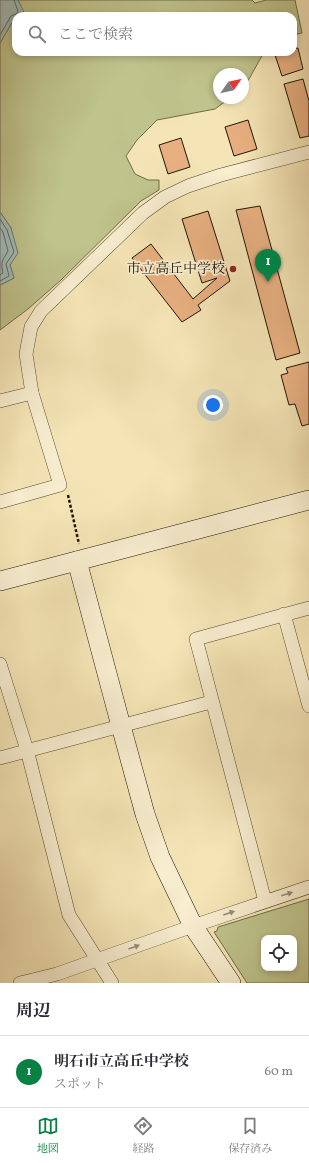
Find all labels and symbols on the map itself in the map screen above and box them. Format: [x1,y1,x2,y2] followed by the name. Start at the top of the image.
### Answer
[213,68,249,104] north arrow
[255,249,281,282] pin: 1
[127,260,225,279] place label: 市立高丘中学校
[228,264,238,274] marker: 市立高丘中学校
[203,395,223,415] your location
[281,891,293,897] one-way arrow
[223,910,235,916] one-way arrow
[129,944,141,950] one-way arrow

